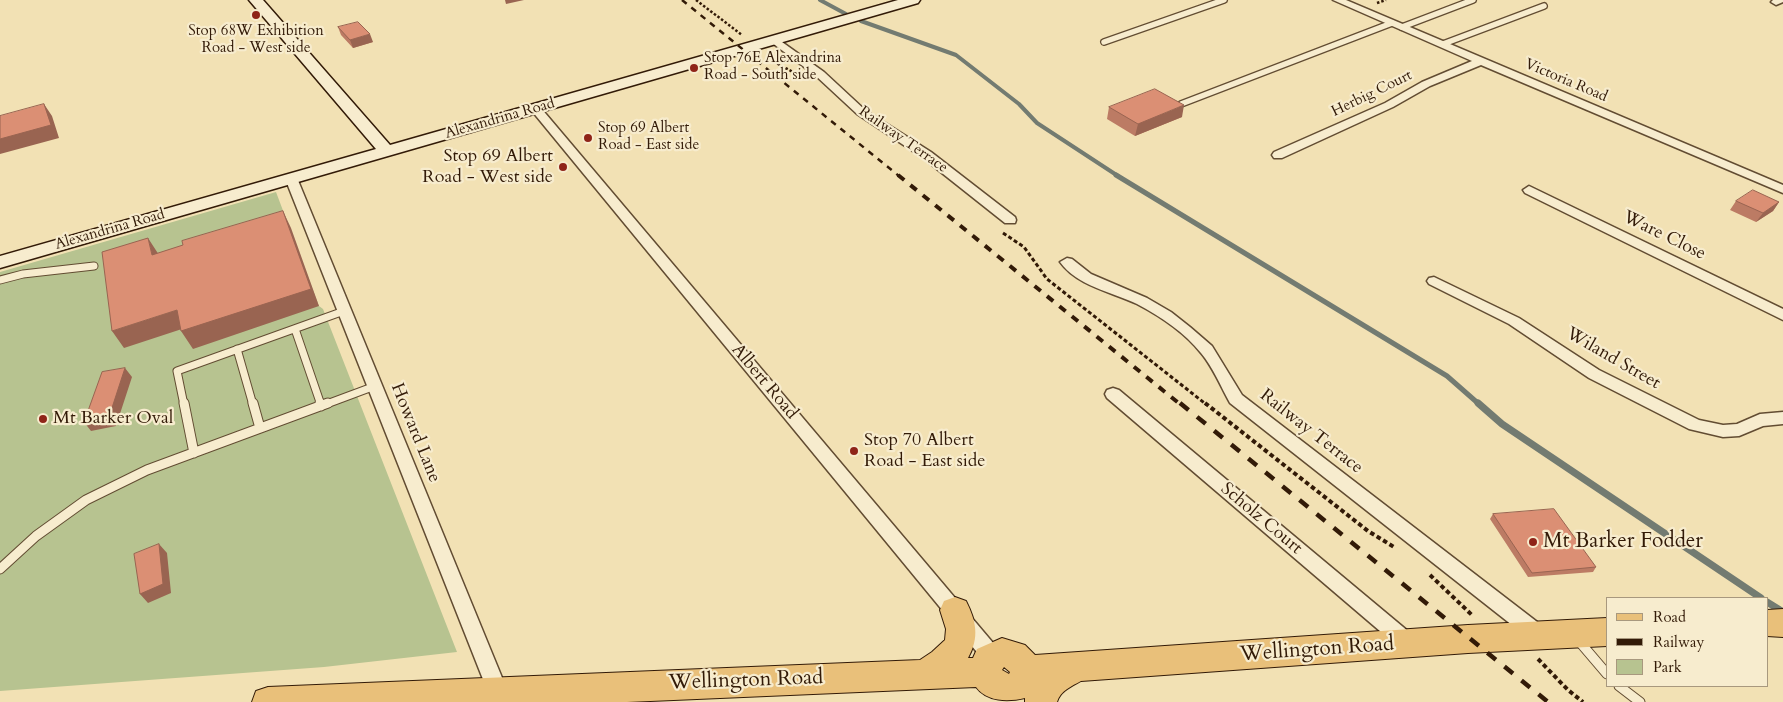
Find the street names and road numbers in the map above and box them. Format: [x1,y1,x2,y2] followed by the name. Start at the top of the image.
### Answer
[1522,56,1610,106] street label: Victoria Road
[1329,67,1415,121] street label: Herbig Court
[443,95,557,143] street label: Alexandrina Road
[855,103,951,177] street label: Railway Terrace
[53,206,167,254] street label: Alexandrina Road
[1619,207,1709,265] street label: Ware Close
[1562,323,1664,395] street label: Wiland Street
[726,340,802,424] street label: Albert Road
[385,380,445,486] street label: Howard Lane
[1255,385,1367,479] street label: Railway Terrace
[1216,479,1306,559] street label: Scholz Court
[1239,632,1395,668] street label: Wellington Road
[668,666,824,696] street label: Wellington Road

